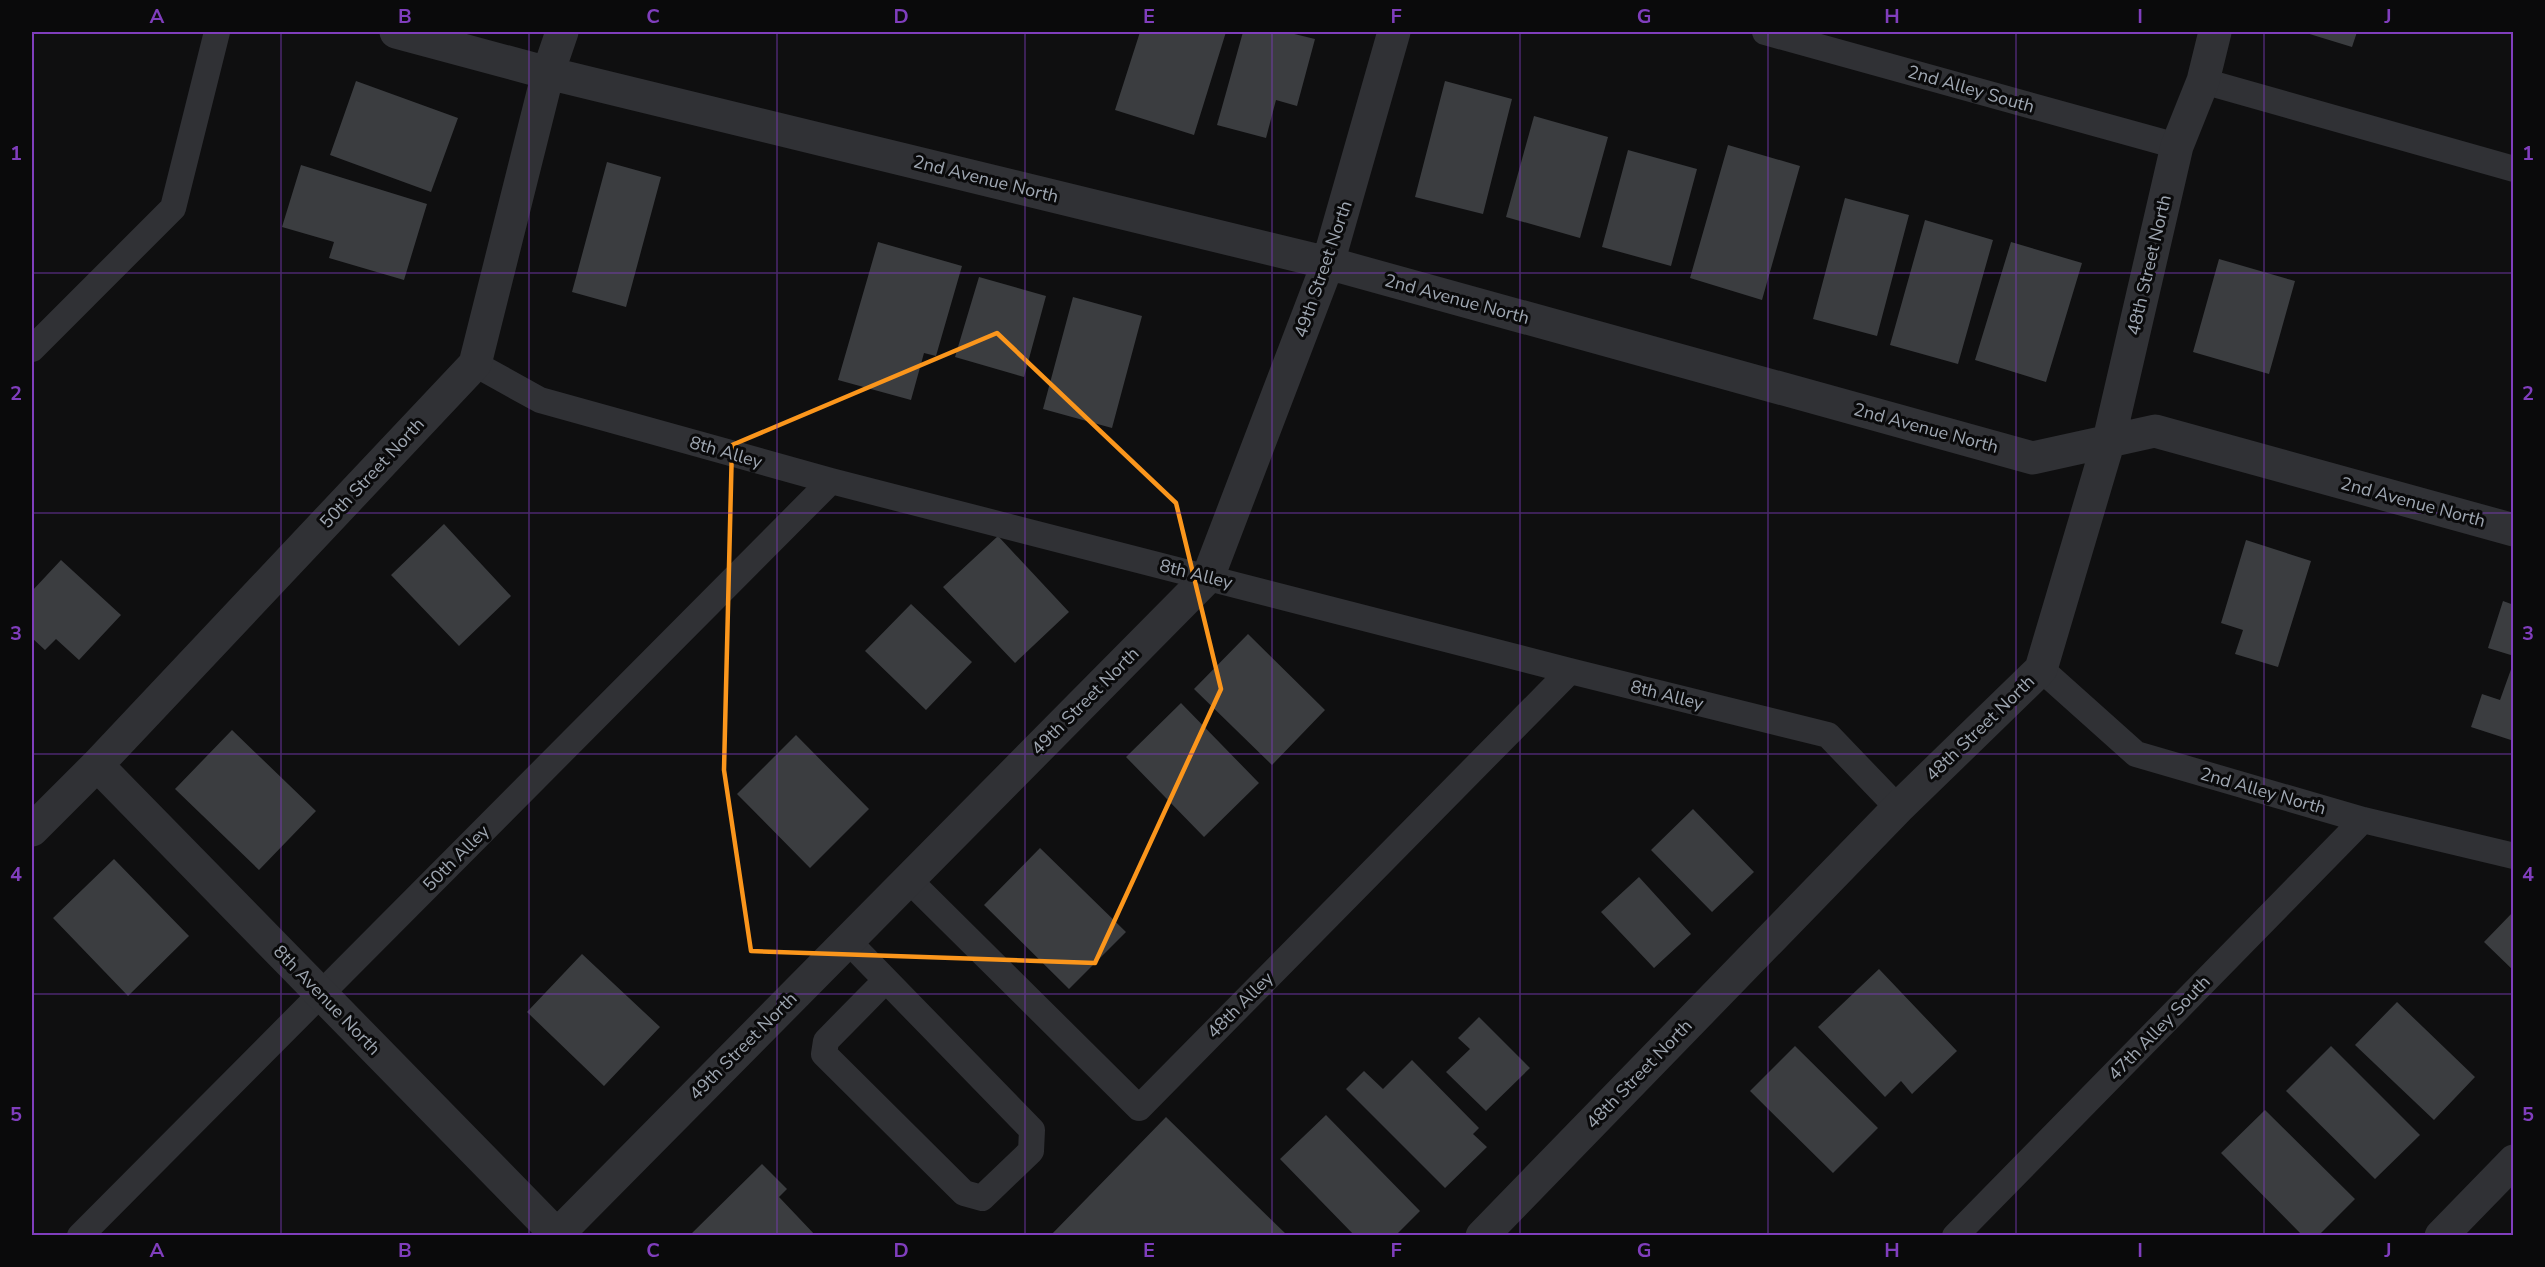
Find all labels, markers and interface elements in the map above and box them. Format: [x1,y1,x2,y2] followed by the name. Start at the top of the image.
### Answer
[150,3,165,30] text: A
[398,3,412,30] text: B
[646,3,660,30] text: C
[893,3,909,30] text: D
[1143,3,1155,30] text: E
[1390,3,1402,30] text: F
[1637,3,1651,30] text: G
[1884,3,1900,30] text: H
[2137,3,2143,30] text: I
[2383,3,2392,30] text: J
[1905,59,2037,119] street label: 2nd Alley South
[10,140,22,167] text: 1
[2522,140,2534,167] text: 1
[911,149,1061,209] street label: 2nd Avenue North
[2121,193,2177,337] street label: 48th Street North
[1288,197,1358,341] street label: 49th Street North
[1382,268,1532,330] street label: 2nd Avenue North
[10,380,22,407] text: 2
[2522,380,2534,407] text: 2
[1851,397,2001,459] street label: 2nd Avenue North
[314,412,430,534] street label: 50th Street North
[687,430,766,474] street label: 8th Alley
[2338,471,2488,533] street label: 2nd Avenue North
[1157,553,1236,595] street label: 8th Alley
[10,620,22,647] text: 3
[2522,620,2534,647] text: 3
[1026,642,1144,760] street label: 49th Street North
[1920,670,2040,786] street label: 48th Street North
[1628,674,1707,716] street label: 8th Alley
[2197,762,2329,820] street label: 2nd Alley North
[417,819,495,897] street label: 50th Alley
[10,861,22,888] text: 4
[2522,861,2534,888] text: 4
[268,940,386,1060] street label: 8th Avenue North
[1201,966,1279,1044] street label: 48th Alley
[2103,970,2215,1086] street label: 47th Alley South
[684,987,802,1105] street label: 49th Street North
[1581,1014,1697,1134] street label: 48th Street North
[10,1101,22,1128] text: 5
[2522,1101,2534,1128] text: 5
[150,1237,165,1264] text: A
[398,1237,412,1264] text: B
[646,1237,660,1264] text: C
[893,1237,909,1264] text: D
[1143,1237,1155,1264] text: E
[1390,1237,1402,1264] text: F
[1637,1237,1651,1264] text: G
[1884,1237,1900,1264] text: H
[2137,1237,2143,1264] text: I
[2383,1237,2392,1264] text: J

